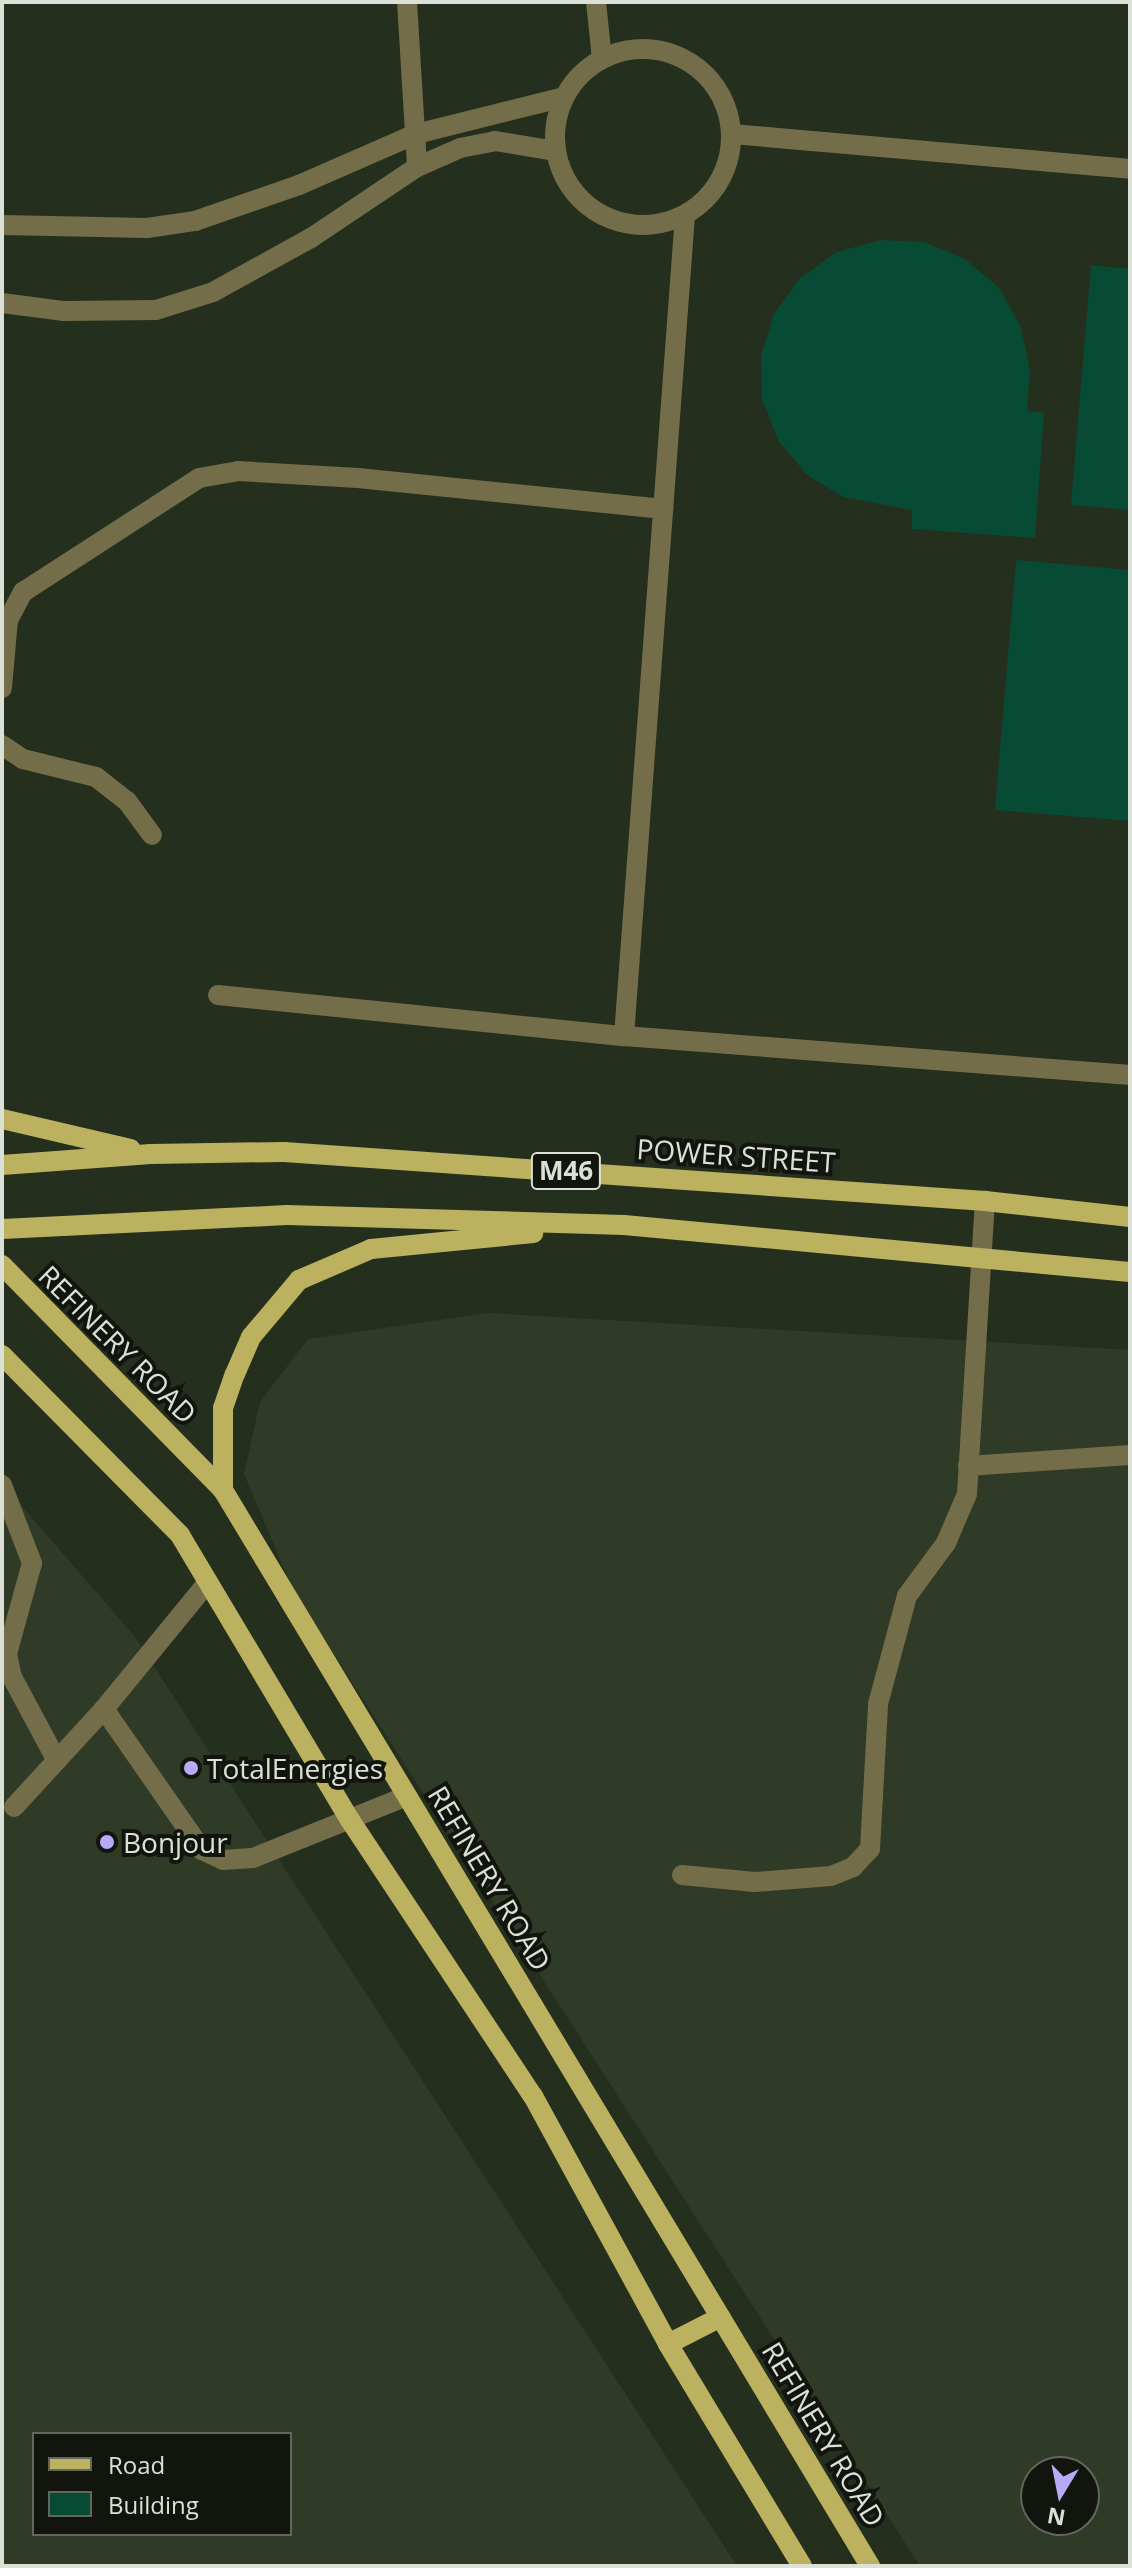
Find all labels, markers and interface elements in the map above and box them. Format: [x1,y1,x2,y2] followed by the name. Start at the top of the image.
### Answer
[635,1131,837,1179] street label: POWER STREET
[530,1149,602,1193] road number: M46
[32,1258,204,1430] street label: REFINERY ROAD
[207,1751,383,1785] place label: TotalEnergies
[182,1759,200,1777] marker: TotalEnergies
[422,1780,558,1976] street label: REFINERY ROAD
[123,1825,228,1859] place label: Bonjour
[98,1833,116,1851] marker: Bonjour
[756,2336,892,2532] street label: REFINERY ROAD
[32,2432,292,2536] legend
[108,2448,165,2481] text: Road
[1020,2456,1100,2536] north arrow
[108,2488,199,2521] text: Building
[1045,2501,1068,2534] text: N

